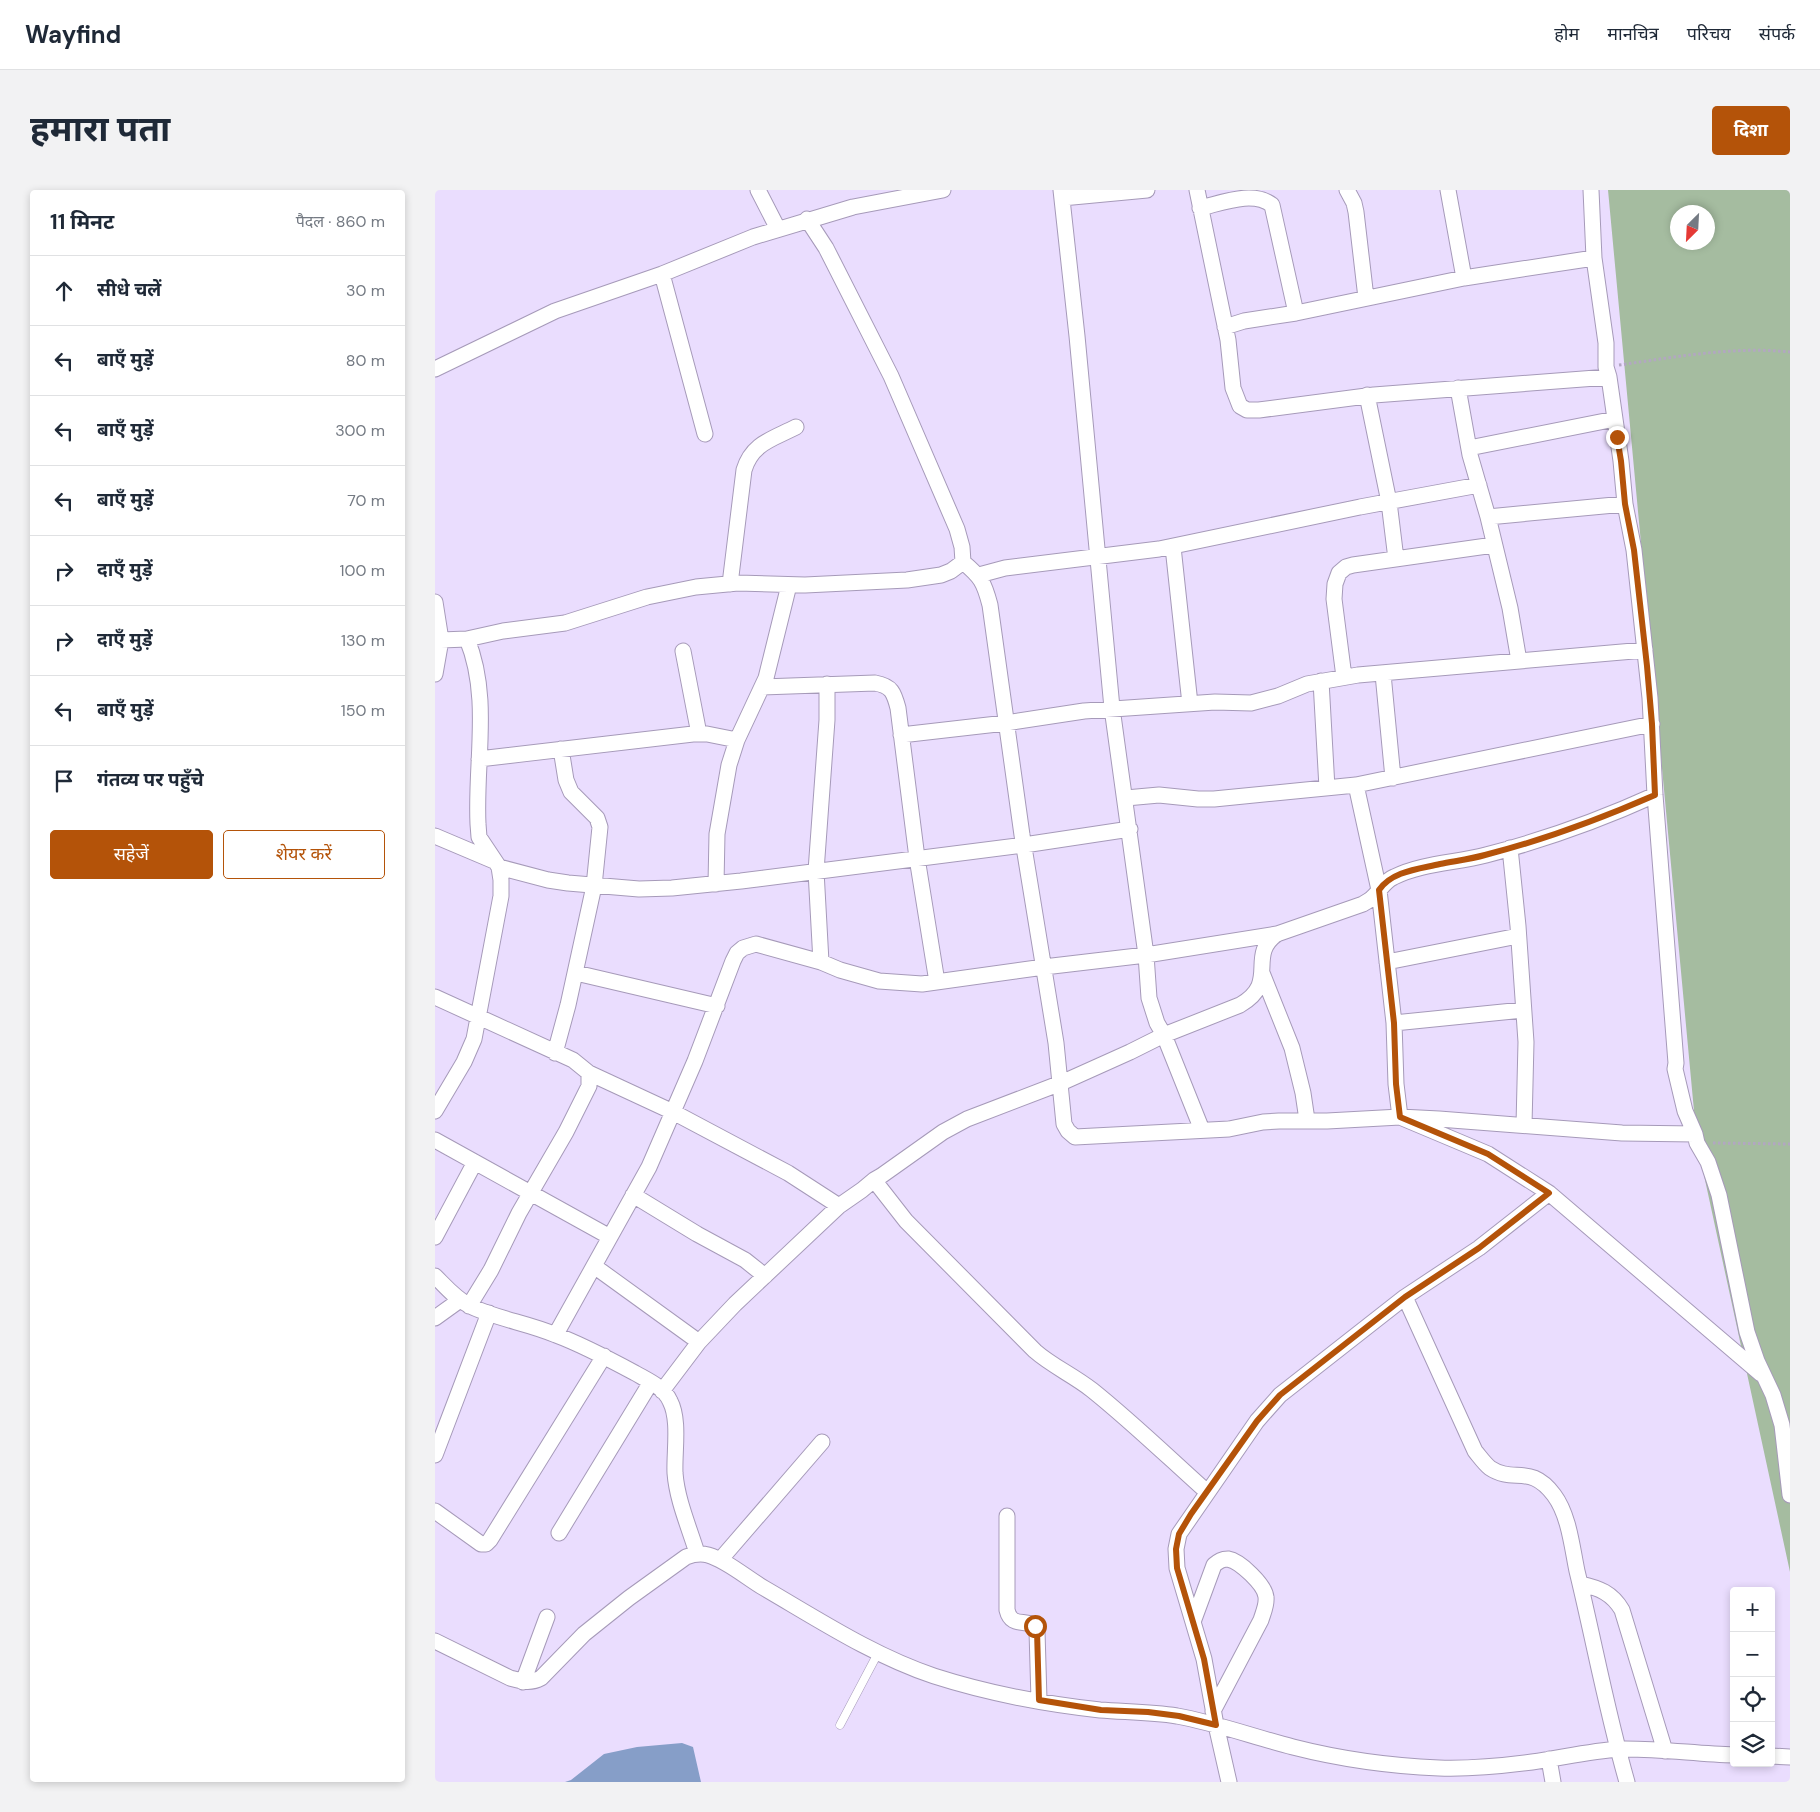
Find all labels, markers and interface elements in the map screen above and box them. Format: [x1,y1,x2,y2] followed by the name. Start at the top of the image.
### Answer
[25,19,121,50] text: Wayfind
[1554,22,1579,46] text: होम
[1607,22,1659,46] text: मानचित्र
[1687,22,1731,46] text: परिचय
[1759,22,1795,46] text: संपर्क
[30,106,170,152] text: हमारा पता
[1712,106,1790,155] button: दिशा
[1670,205,1715,250] north arrow
[50,208,114,236] text: 11 मिनट
[296,211,385,232] text: पैदल · 860 m
[50,277,78,305] icon: ahead
[97,277,161,302] text: सीधे चलें
[346,280,385,301] text: 30 m
[50,347,78,375] icon: left
[97,347,154,372] text: बाएँ मुड़ें
[346,350,385,371] text: 80 m
[50,417,78,445] icon: left
[97,417,154,442] text: बाएँ मुड़ें
[335,420,385,441] text: 300 m
[1606,426,1629,449] route end
[50,487,78,515] icon: left
[97,487,154,512] text: बाएँ मुड़ें
[347,490,385,511] text: 70 m
[50,557,78,585] icon: right
[97,557,152,582] text: दाएँ मुड़ें
[340,560,385,581] text: 100 m
[50,627,78,655] icon: right
[97,627,152,652] text: दाएँ मुड़ें
[341,630,385,651] text: 130 m
[50,697,78,725] icon: left
[97,697,154,722] text: बाएँ मुड़ें
[341,700,385,721] text: 150 m
[50,767,78,795] icon: arrive
[97,767,204,792] text: गंतव्य पर पहुँचे
[50,830,213,879] button: सहेजें
[223,830,385,879] button: शेयर करें
[1730,1587,1775,1767] map controls
[1730,1587,1775,1632] button: +
[1024,1615,1047,1638] route start
[1730,1632,1775,1677] button: −
[1730,1677,1775,1722] button: locate
[1730,1722,1775,1767] button: layers

